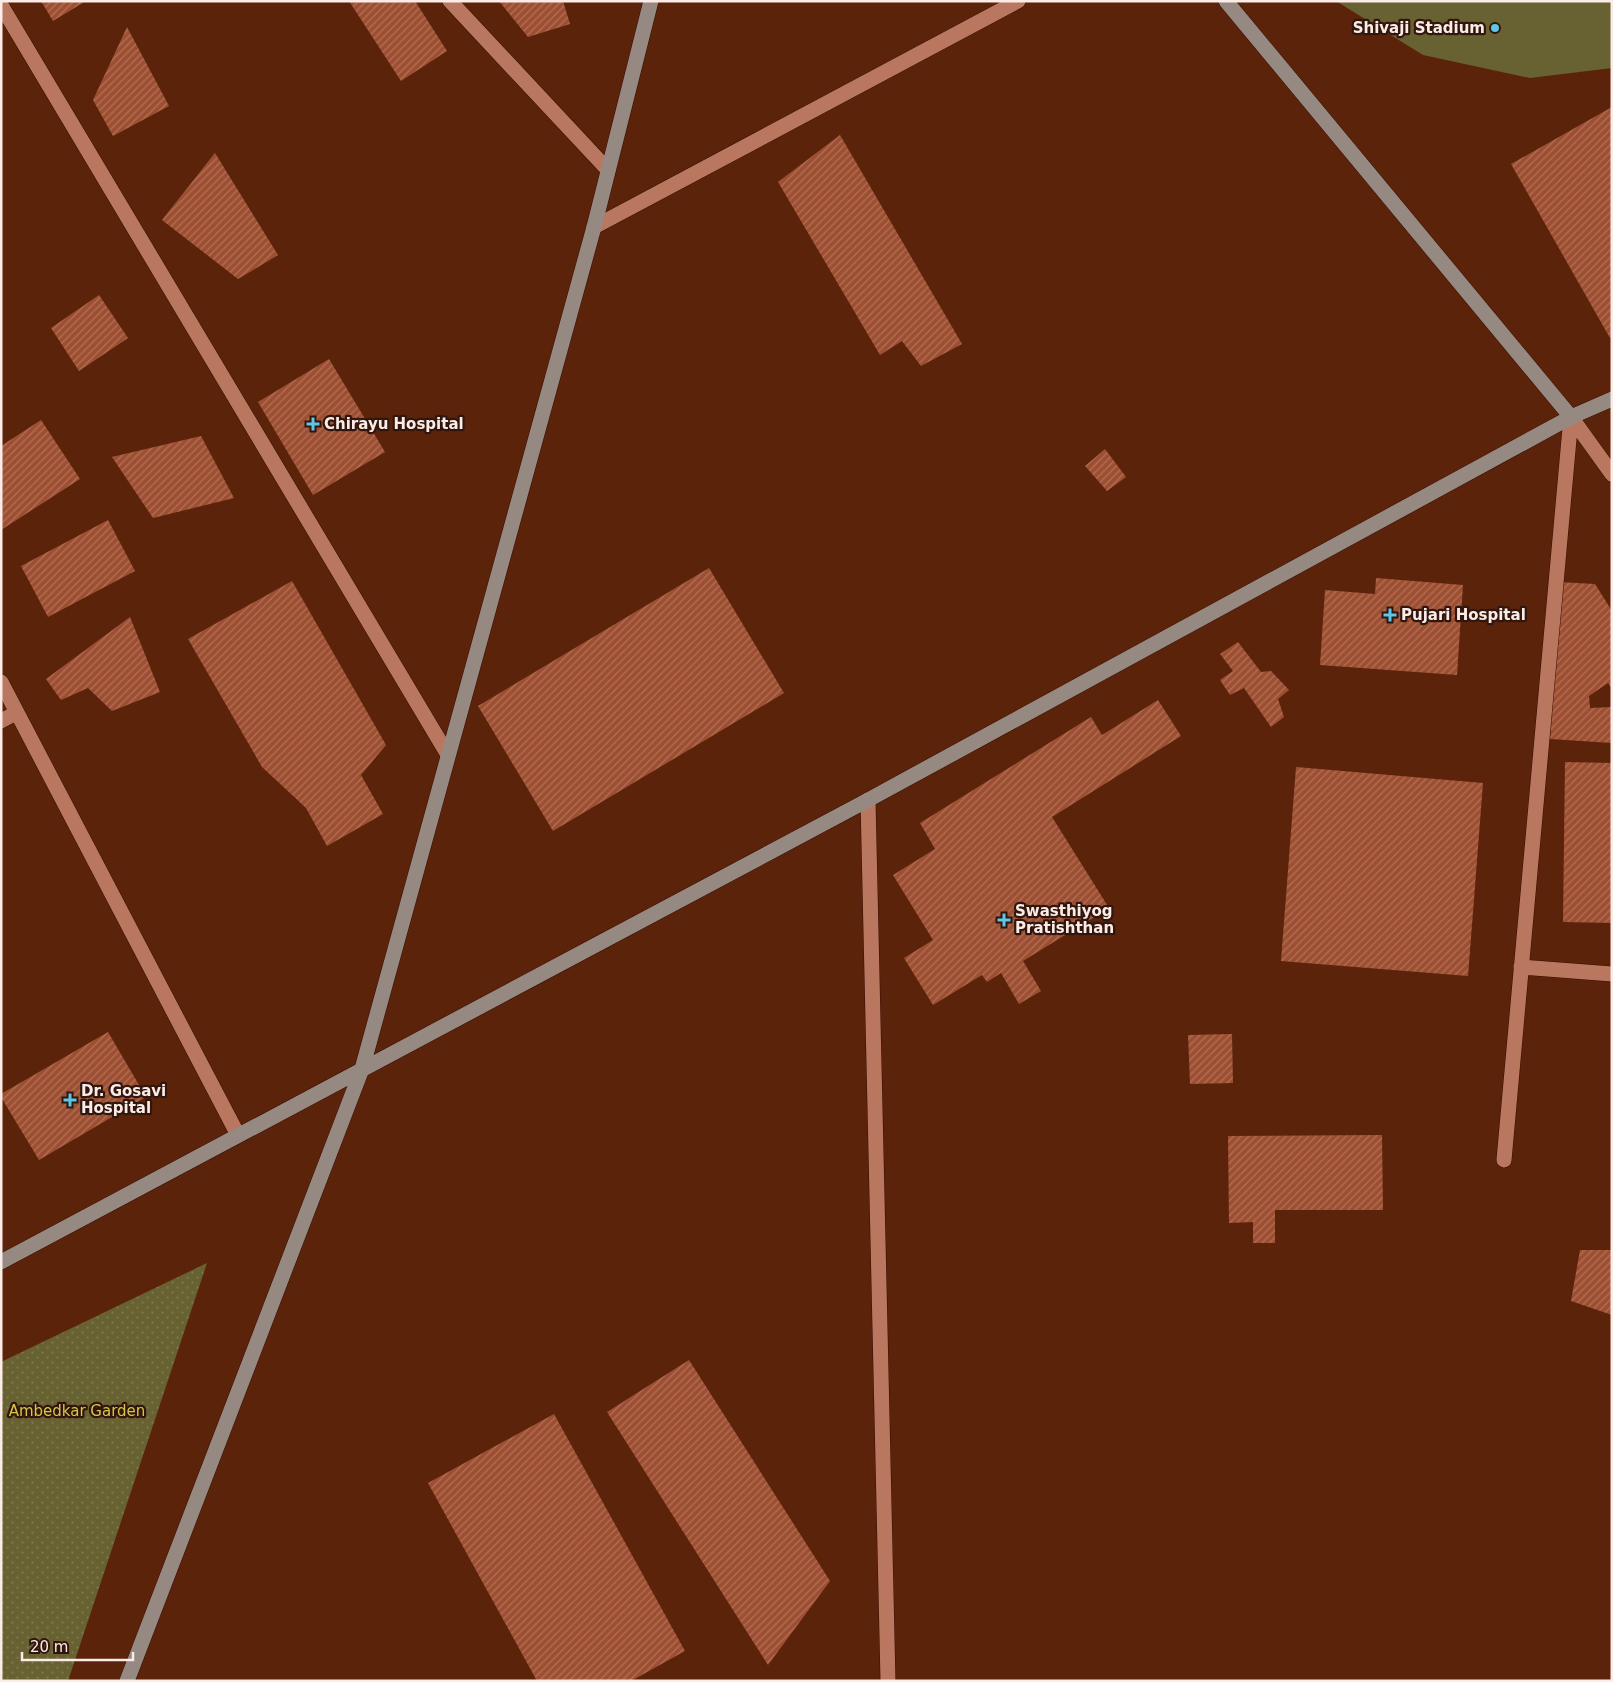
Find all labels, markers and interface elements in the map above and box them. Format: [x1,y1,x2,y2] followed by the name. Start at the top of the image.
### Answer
[1353,19,1485,37] place label: Shivaji Stadium
[1489,22,1501,34] marker: Shivaji Stadium
[324,415,464,433] place label: Chirayu Hospital
[306,417,320,431] marker: Chirayu Hospital
[1401,606,1526,624] place label: Pujari Hospital
[1383,608,1397,622] marker: Pujari Hospital
[1015,902,1114,937] place label: Swasthiyog Pratishthan
[997,913,1011,927] marker: Swasthiyog Pratishthan
[81,1082,166,1117] place label: Dr. Gosavi Hospital
[63,1093,77,1107] marker: Dr. Gosavi Hospital
[9,1402,145,1420] park label: Ambedkar Garden
[22,1630,134,1662] scale bar
[30,1638,68,1656] text: 20 m

